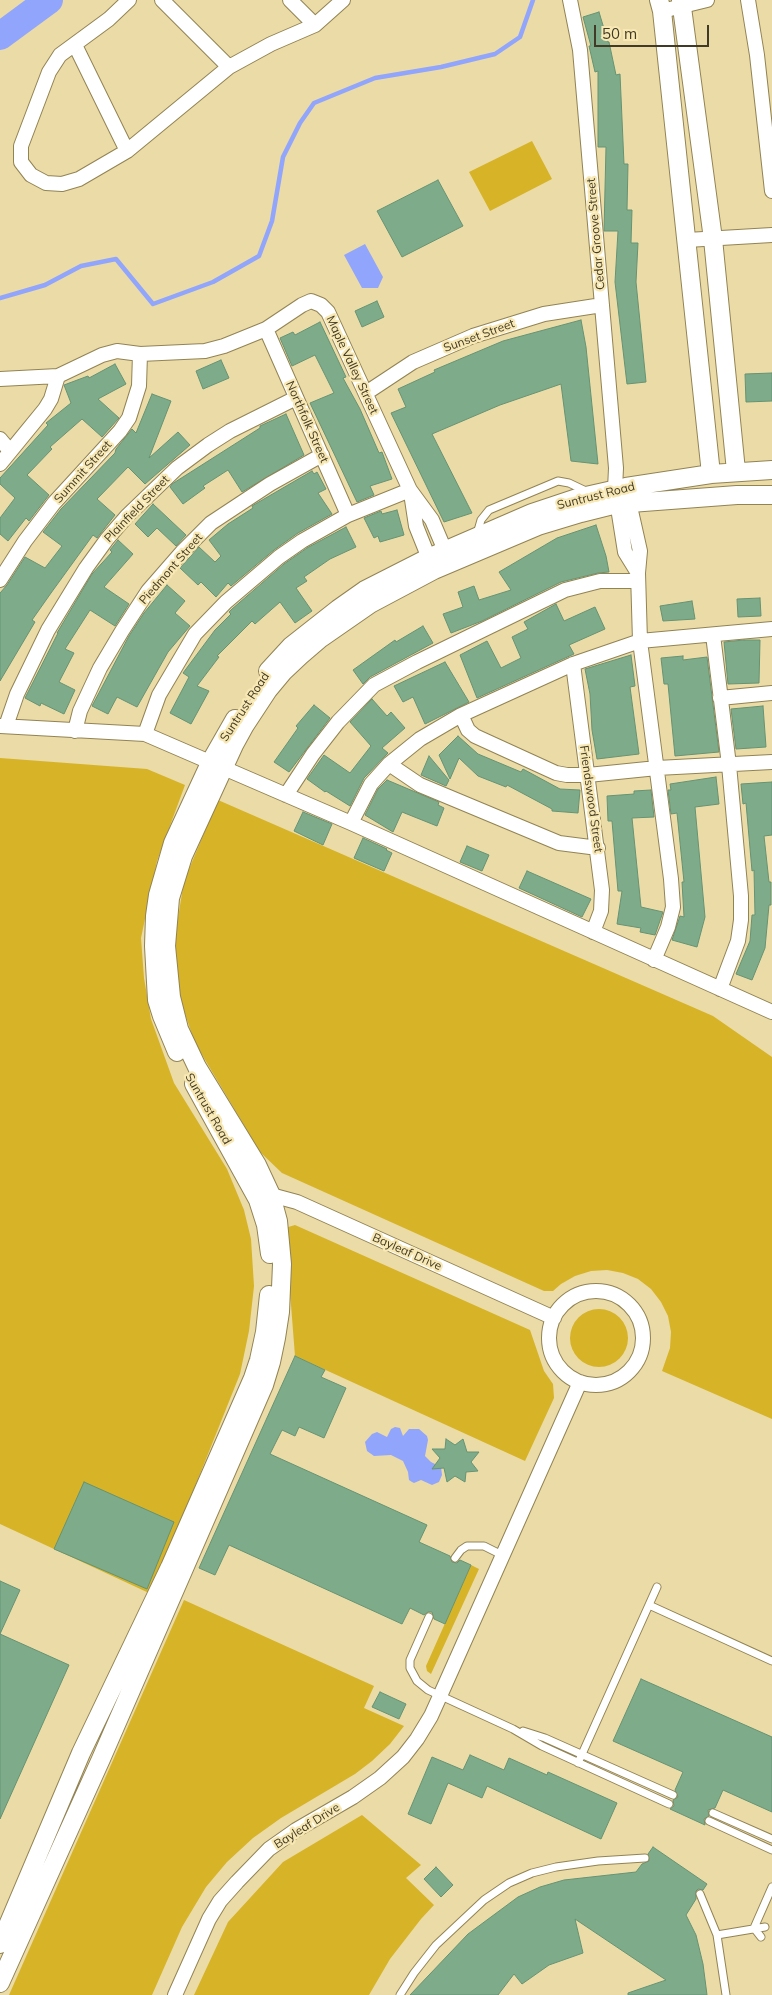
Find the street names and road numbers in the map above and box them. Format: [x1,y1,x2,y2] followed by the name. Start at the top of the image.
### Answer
[584,178,608,290] street label: Cedar Groove Street
[323,313,381,417] street label: Maple Valley Street
[442,317,516,355] street label: Sunset Street
[283,379,331,465] street label: Northfolk Street
[51,438,115,506] street label: Summit Street
[101,473,173,545] street label: Plainfield Street
[556,479,636,513] street label: Suntrust Road
[136,531,206,607] street label: Piedmont Street
[217,670,273,744] street label: Suntrust Road
[576,745,606,853] street label: Friendswood Street
[182,1071,234,1147] street label: Suntrust Road
[370,1230,444,1274] street label: Bayleaf Drive
[272,1800,342,1852] street label: Bayleaf Drive

